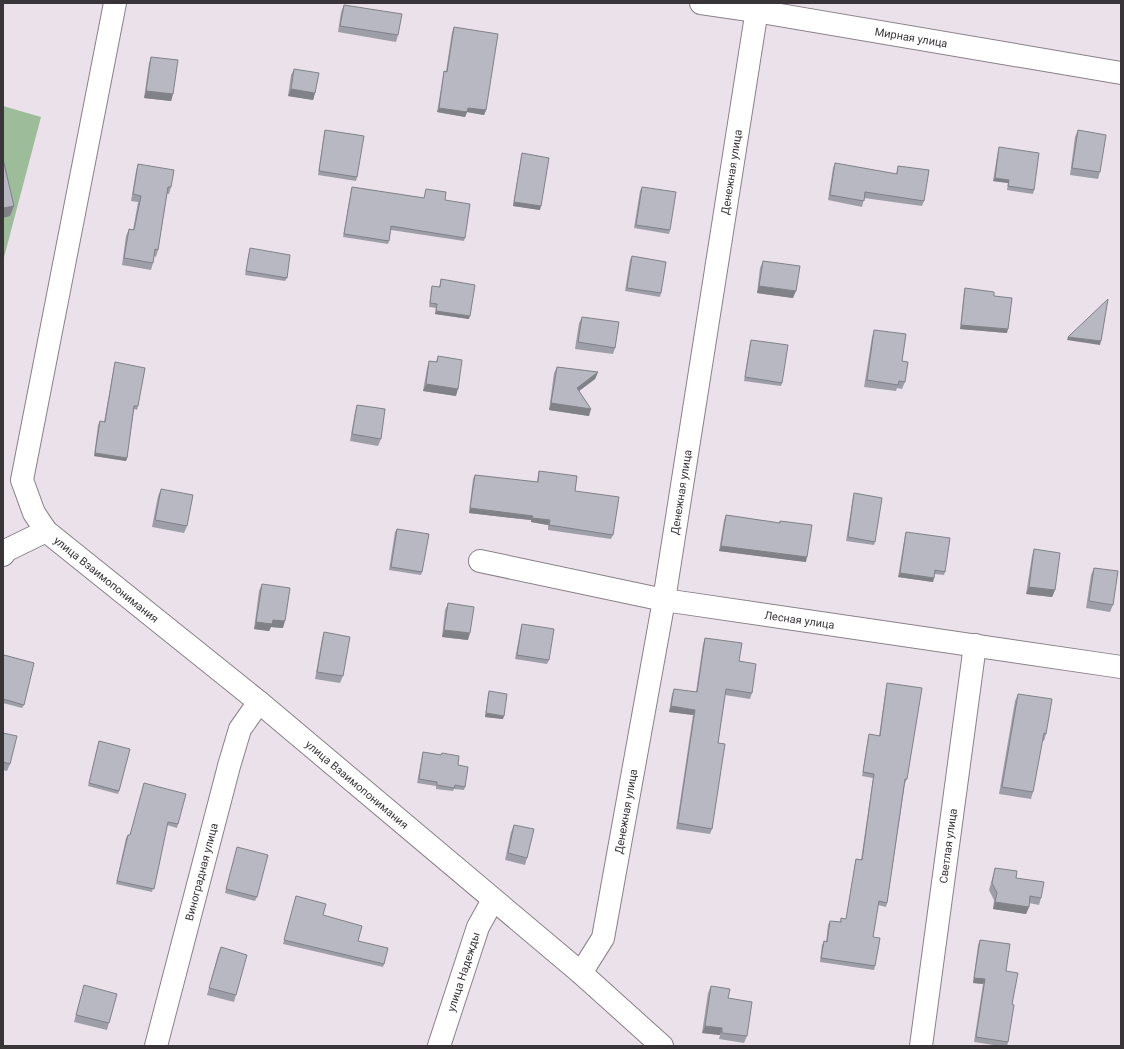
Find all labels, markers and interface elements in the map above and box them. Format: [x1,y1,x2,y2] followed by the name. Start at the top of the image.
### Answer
[874,25,949,50] street label: Мирная улица
[718,129,744,216] street label: Денежная улица
[668,449,694,536] street label: Денежная улица
[51,533,161,625] street label: улица Взаимопонимания
[764,608,835,631] street label: Лесная улица
[303,738,411,831] street label: улица Взаимопонимания
[612,768,640,855] street label: Денежная улица
[936,808,959,884] street label: Светлая улица
[182,821,220,922] street label: Виноградная улица
[444,930,482,1013] street label: улица Надежды

